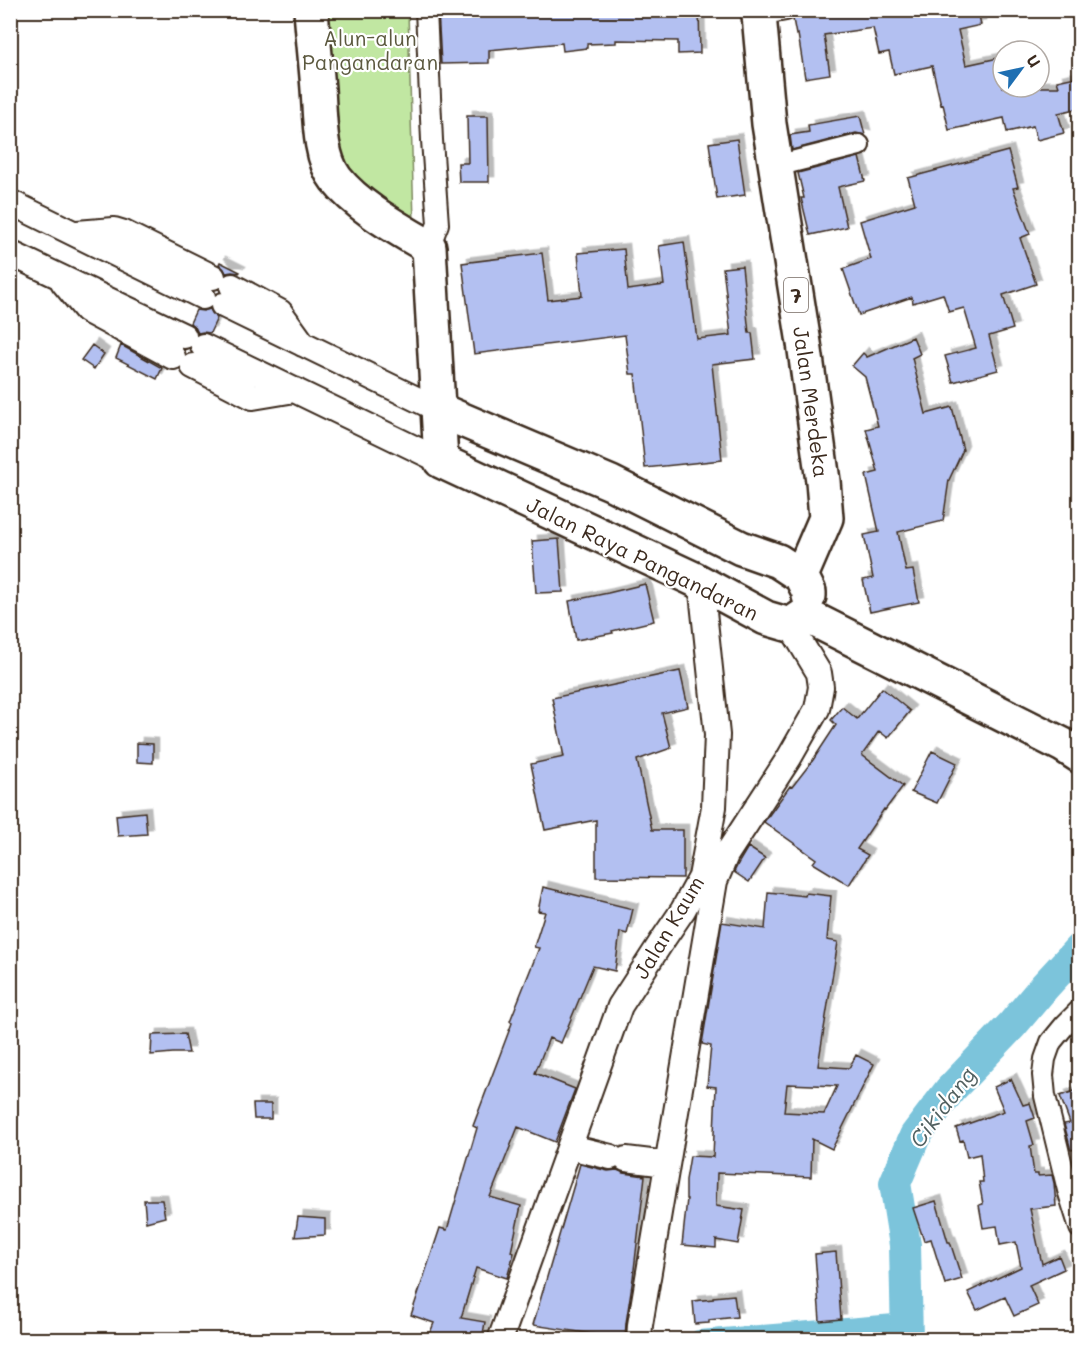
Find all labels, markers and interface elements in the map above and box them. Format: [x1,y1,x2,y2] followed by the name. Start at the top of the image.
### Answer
[302,24,438,75] park label: Alun-alun Pangandaran
[991,39,1051,99] north arrow
[1022,50,1046,71] text: U
[784,278,808,312] road number: 7
[788,325,836,479] street label: Jalan Merdeka
[523,490,763,626] street label: Jalan Raya Pangandaran
[627,871,709,983] street label: Jalan Kaum
[902,1061,982,1153] water label: Cikidang

